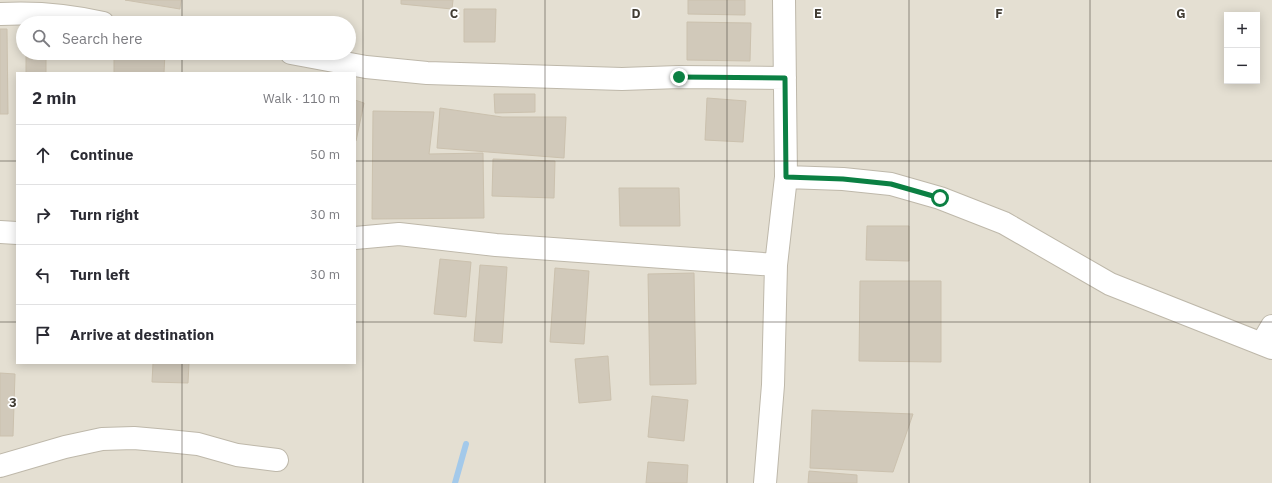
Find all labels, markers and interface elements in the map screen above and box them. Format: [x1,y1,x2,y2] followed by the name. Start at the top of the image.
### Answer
[450,5,459,22] text: C
[631,5,641,22] text: D
[814,5,822,22] text: E
[995,5,1003,22] text: F
[1176,5,1186,22] text: G
[1224,12,1260,84] map controls
[1224,12,1260,48] button: +
[16,16,356,60] search box
[30,27,52,49] icon: search
[62,29,142,48] text: Search here
[1224,48,1260,84] button: −
[670,68,688,86] route end
[32,87,76,109] text: 2 min
[263,90,340,107] text: Walk · 110 m
[32,144,54,166] icon: ahead
[70,145,134,164] text: Continue
[310,146,340,163] text: 50 m
[931,189,949,207] route start
[32,204,54,226] icon: right
[70,205,139,224] text: Turn right
[310,206,340,223] text: 30 m
[32,264,54,286] icon: left
[70,265,130,284] text: Turn left
[310,266,340,283] text: 30 m
[32,324,54,346] icon: arrive
[70,325,214,344] text: Arrive at destination
[9,394,17,411] text: 3

